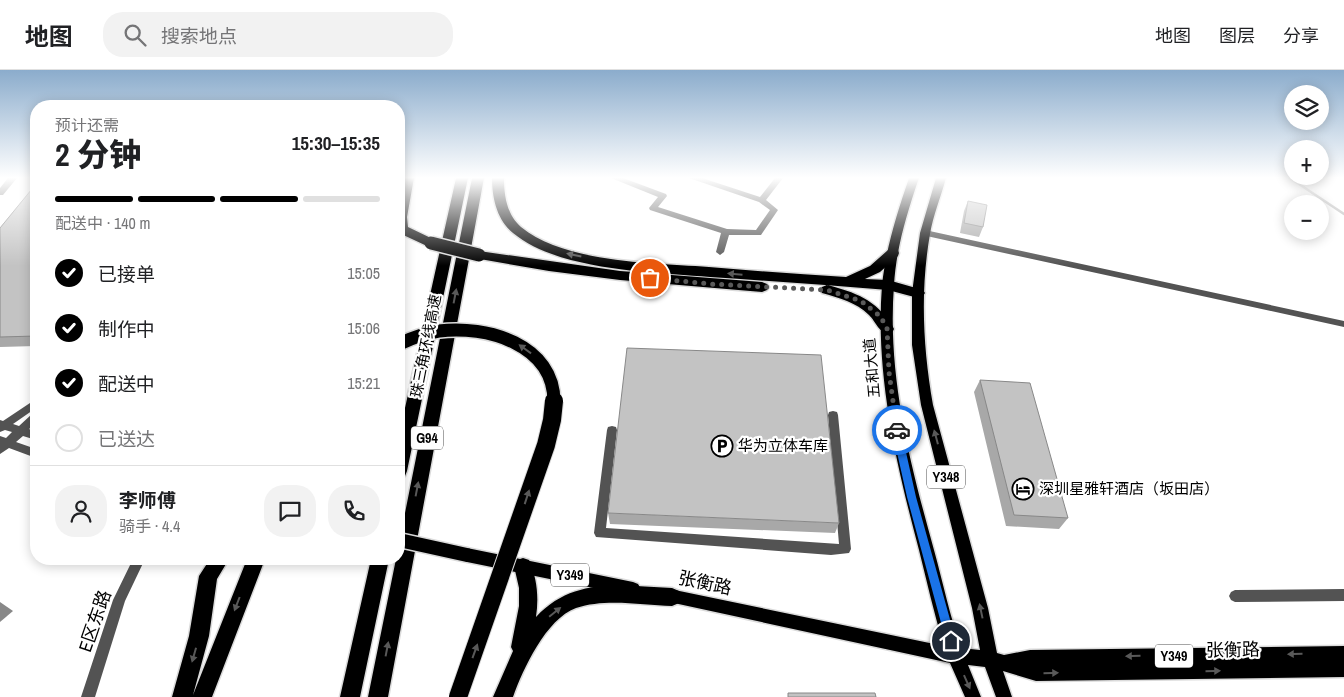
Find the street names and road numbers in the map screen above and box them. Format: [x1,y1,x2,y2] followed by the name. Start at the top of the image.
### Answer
[405,292,446,399] street label: 珠三角环线高速
[858,337,885,399] street label: 五和大道
[411,426,443,449] road number: G94
[927,466,965,488] road number: Y348
[551,564,589,586] road number: Y349
[676,565,734,600] street label: 张衡路
[72,587,117,655] street label: E区东路
[1206,637,1260,662] street label: 张衡路
[1155,644,1193,668] road number: Y349

